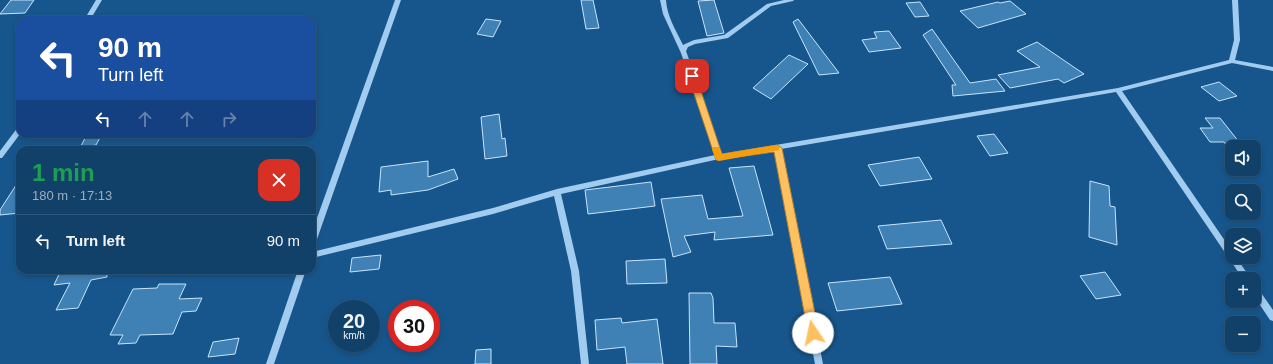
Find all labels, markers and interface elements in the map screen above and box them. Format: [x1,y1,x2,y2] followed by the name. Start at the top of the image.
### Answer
[32,32,84,84] icon: left
[98,32,162,63] text: 90 m
[675,59,709,93] pin
[98,65,163,85] text: Turn left
[681,65,703,87] icon: arrive
[92,108,114,130] icon: left
[134,108,156,130] icon: ahead
[176,108,198,130] icon: ahead
[218,108,240,130] icon: right
[1225,140,1261,352] map controls
[1225,140,1261,176] button: sound
[32,159,95,186] text: 1 min
[258,159,300,201] button: close
[1225,184,1261,220] button: search
[32,188,112,203] text: 180 m · 17:13
[1225,228,1261,264] button: layers
[32,230,54,252] icon: left
[66,232,125,249] text: Turn left
[267,232,300,249] text: 90 m
[1225,272,1261,308] button: +
[388,300,440,352] speed limit sign: 30
[343,310,365,332] text: 20
[792,312,834,354] position arrow
[1225,316,1261,352] button: −
[343,330,365,341] text: km/h

